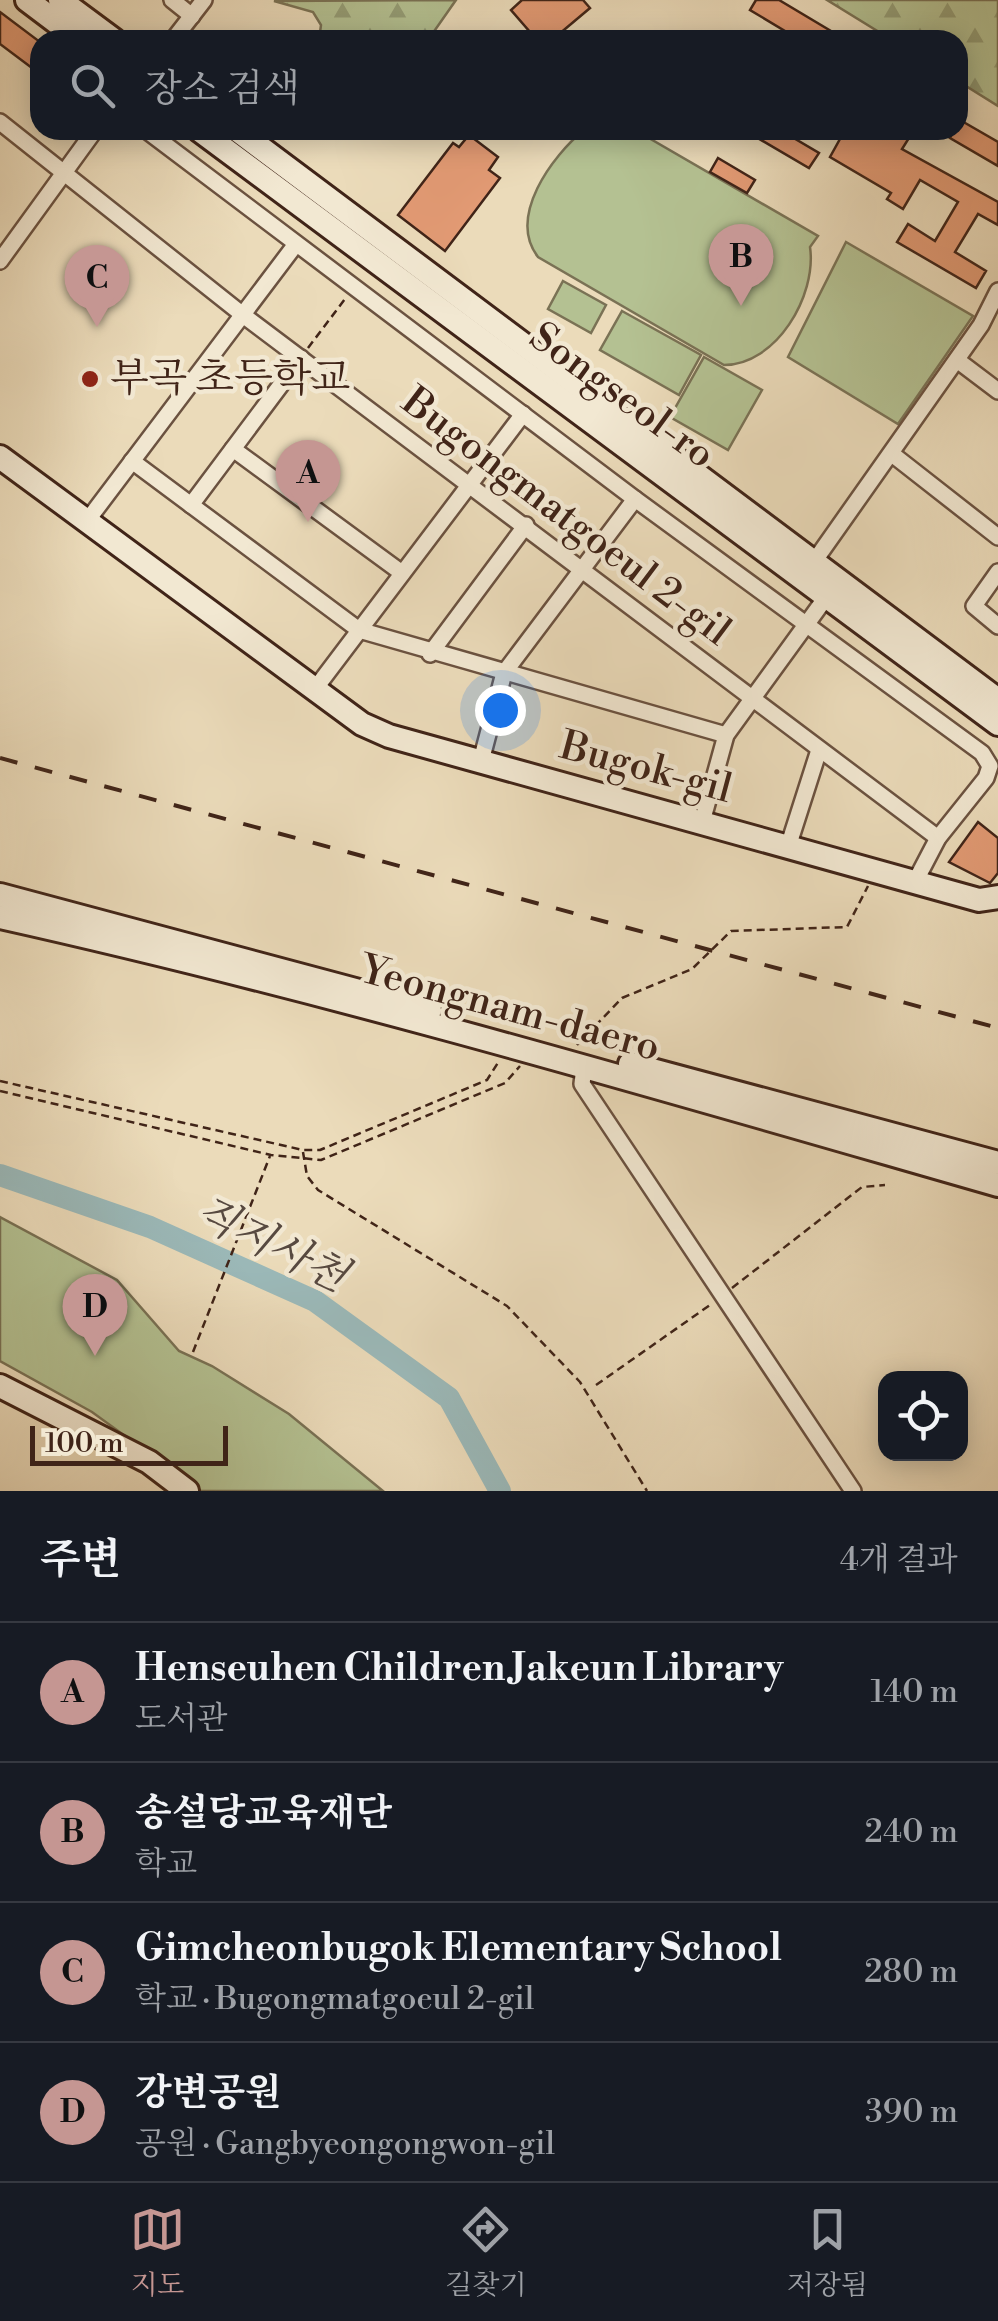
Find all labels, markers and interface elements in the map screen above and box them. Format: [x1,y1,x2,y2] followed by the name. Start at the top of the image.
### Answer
[30,30,968,140] search box
[65,58,120,113] icon: search
[145,66,300,113] text: 장소 검색
[708,224,774,306] pin: B
[64,245,130,327] pin: C
[519,312,725,481] street label: Songseol-ro
[110,354,350,404] place label: 부곡 초등학교
[79,368,101,390] marker: 부곡 초등학교
[390,376,740,658] street label: Bugongmatgoeul 2-gil
[276,440,340,522] pin: A
[475,685,526,736] your location
[553,721,738,816] street label: Bugok-gil
[353,944,665,1074] street label: Yeongnam-daero
[186,1186,358,1305] water label: 직지사천
[62,1274,128,1356] pin: D
[878,1371,968,1461] map controls
[878,1371,968,1461] button: locate
[30,1421,228,1466] scale bar
[45,1426,124,1461] text: 100 m
[40,1534,121,1587] text: 주변
[840,1540,958,1580] text: 4개 결과
[135,1645,783,1692] text: Henseuhen Children Jakeun Library
[61,1672,84,1712] text: A
[871,1672,958,1712] text: 140 m
[135,1699,228,1739] text: 도서관
[135,1790,392,1837] text: 송설당교육재단
[60,1812,85,1852] text: B
[865,1812,958,1852] text: 240 m
[135,1844,197,1884] text: 학교
[135,1925,782,1972] text: Gimcheonbugok Elementary School
[61,1952,84,1992] text: C
[864,1952,958,1992] text: 280 m
[135,1979,534,2019] text: 학교 · Bugongmatgoeul 2-gil
[135,2070,282,2117] text: 강변공원
[60,2092,85,2132] text: D
[865,2092,958,2132] text: 390 m
[135,2124,555,2164] text: 공원 · Gangbyeongongwon-gil
[130,2202,185,2303] tab: 지도
[445,2202,526,2303] tab: 길찾기
[787,2202,868,2303] tab: 저장됨

